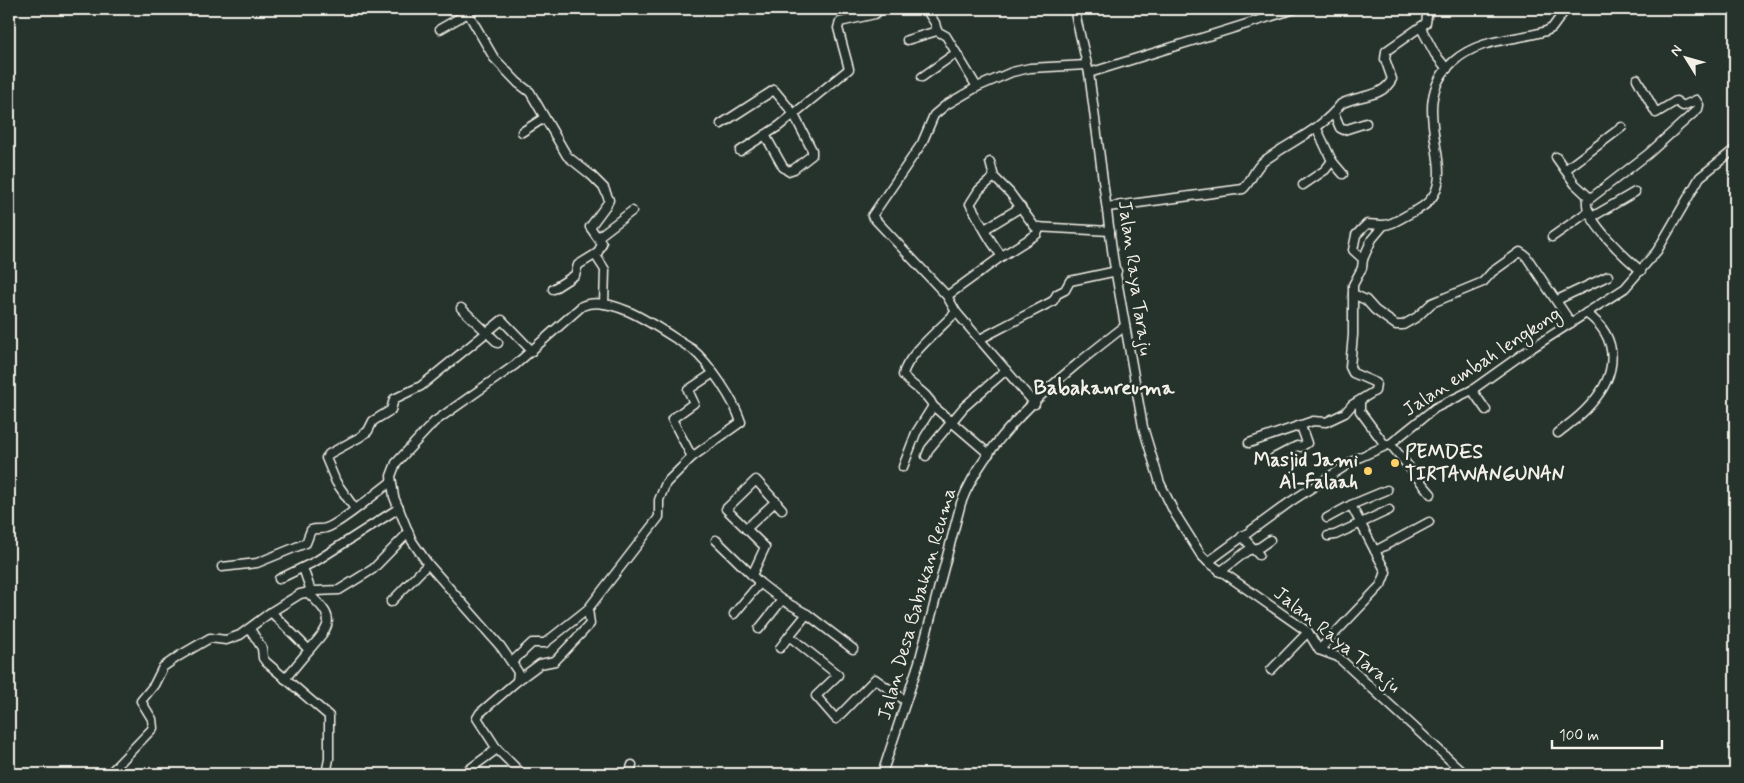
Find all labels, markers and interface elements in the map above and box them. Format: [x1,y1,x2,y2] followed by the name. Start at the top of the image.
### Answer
[1662,32,1712,82] north arrow
[1666,42,1686,60] text: N
[1111,199,1158,357] street label: Jalan Raya Taraju
[1398,302,1567,424] street label: Jalan embah lengkong
[1034,374,1176,402] district label: Babakanreuma
[1405,440,1565,487] place label: PEMDES TIRTAWANGUNAN
[1254,448,1358,495] place label: Masjid Jami Al-Falaah
[1389,457,1401,469] marker: PEMDES TIRTAWANGUNAN
[1362,465,1374,477] marker: Masjid Jami Al-Falaah
[872,485,962,723] street label: Jalan Desa Babakan Reuma
[1268,581,1406,700] street label: Jalan Raya Taraju
[1552,718,1662,750] scale bar
[1559,726,1599,746] text: 100 m

